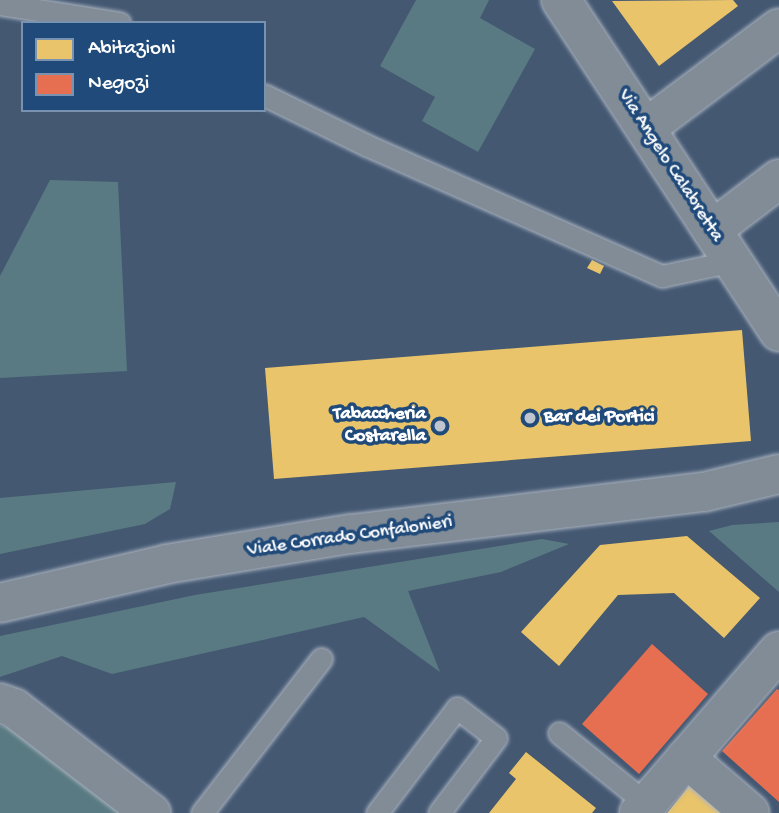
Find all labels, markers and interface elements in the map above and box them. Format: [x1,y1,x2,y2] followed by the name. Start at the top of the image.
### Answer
[21,21,266,112] legend
[88,37,176,62] text: Abitazioni
[88,72,149,97] text: Negozi
[612,85,728,247] street label: Via Angelo Calabretta
[333,404,426,448] place label: Tabaccheria Costarella
[544,407,655,429] place label: Bar dei Portici
[522,410,538,426] marker: Bar dei Portici
[432,418,448,434] marker: Tabaccheria Costarella
[246,511,454,563] street label: Viale Corrado Confalonieri

